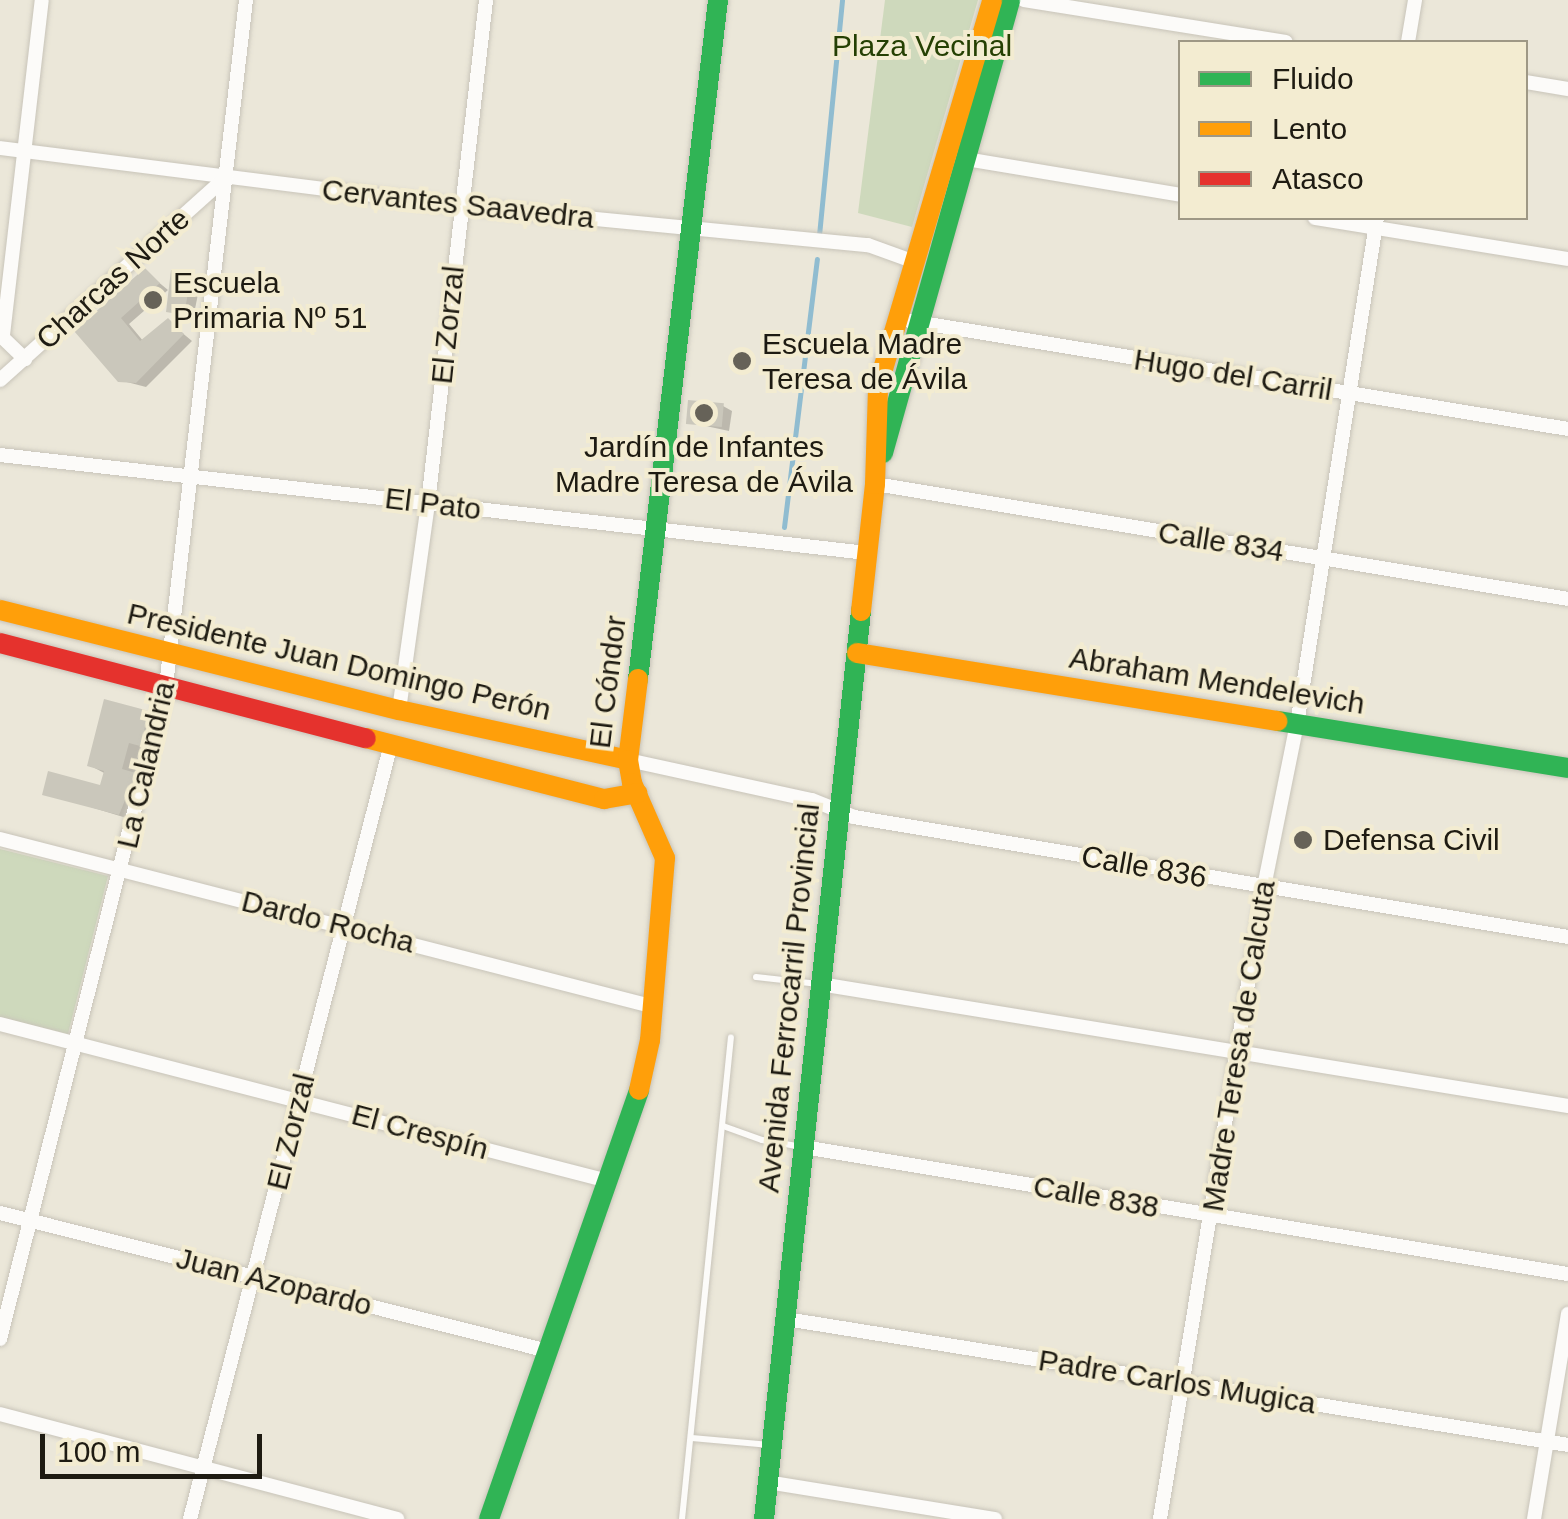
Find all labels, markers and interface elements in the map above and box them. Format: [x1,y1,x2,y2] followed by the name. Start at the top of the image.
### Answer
[832,28,1012,64] park label: Plaza Vecinal
[1178,40,1528,220] legend
[1272,62,1354,95] text: Fluido
[1272,112,1347,145] text: Lento
[1272,162,1364,195] text: Atasco
[320,172,596,236] street label: Cervantes Saavedra
[29,201,197,357] street label: Charcas Norte
[424,264,472,386] street label: El Zorzal
[173,265,367,336] place label: Escuela Primaria Nº 51
[142,289,164,311] marker: Escuela Primaria Nº 51
[762,326,967,396] place label: Escuela Madre Teresa de Ávila
[1131,342,1335,408] street label: Hugo del Carril
[731,350,753,372] marker: Escuela Madre Teresa de Ávila
[693,402,715,424] marker: Jardín de Infantes Madre Teresa de Ávila
[555,429,853,500] place label: Jardín de Infantes Madre Teresa de Ávila
[383,480,483,528] street label: El Pato
[1156,514,1286,570] street label: Calle 834
[124,596,554,728] street label: Presidente Juan Domingo Perón
[582,614,634,750] street label: El Cóndor
[1067,640,1367,722] street label: Abraham Mendelevich
[109,678,183,852] street label: La Calandria
[751,802,827,1194] street label: Avenida Ferrocarril Provincial
[1323,822,1500,858] place label: Defensa Civil
[1292,829,1314,851] marker: Defensa Civil
[1078,838,1210,896] street label: Calle 836
[1195,878,1283,1214] street label: Madre Teresa de Calcuta
[238,883,418,961] street label: Dardo Rocha
[259,1070,323,1194] street label: El Zorzal
[348,1096,492,1168] street label: El Crespín
[1030,1168,1162,1226] street label: Calle 838
[172,1240,376,1324] street label: Juan Azopardo
[1036,1342,1318,1422] street label: Padre Carlos Mugica
[45,1414,268,1476] scale bar
[57,1435,140,1468] text: 100 m

